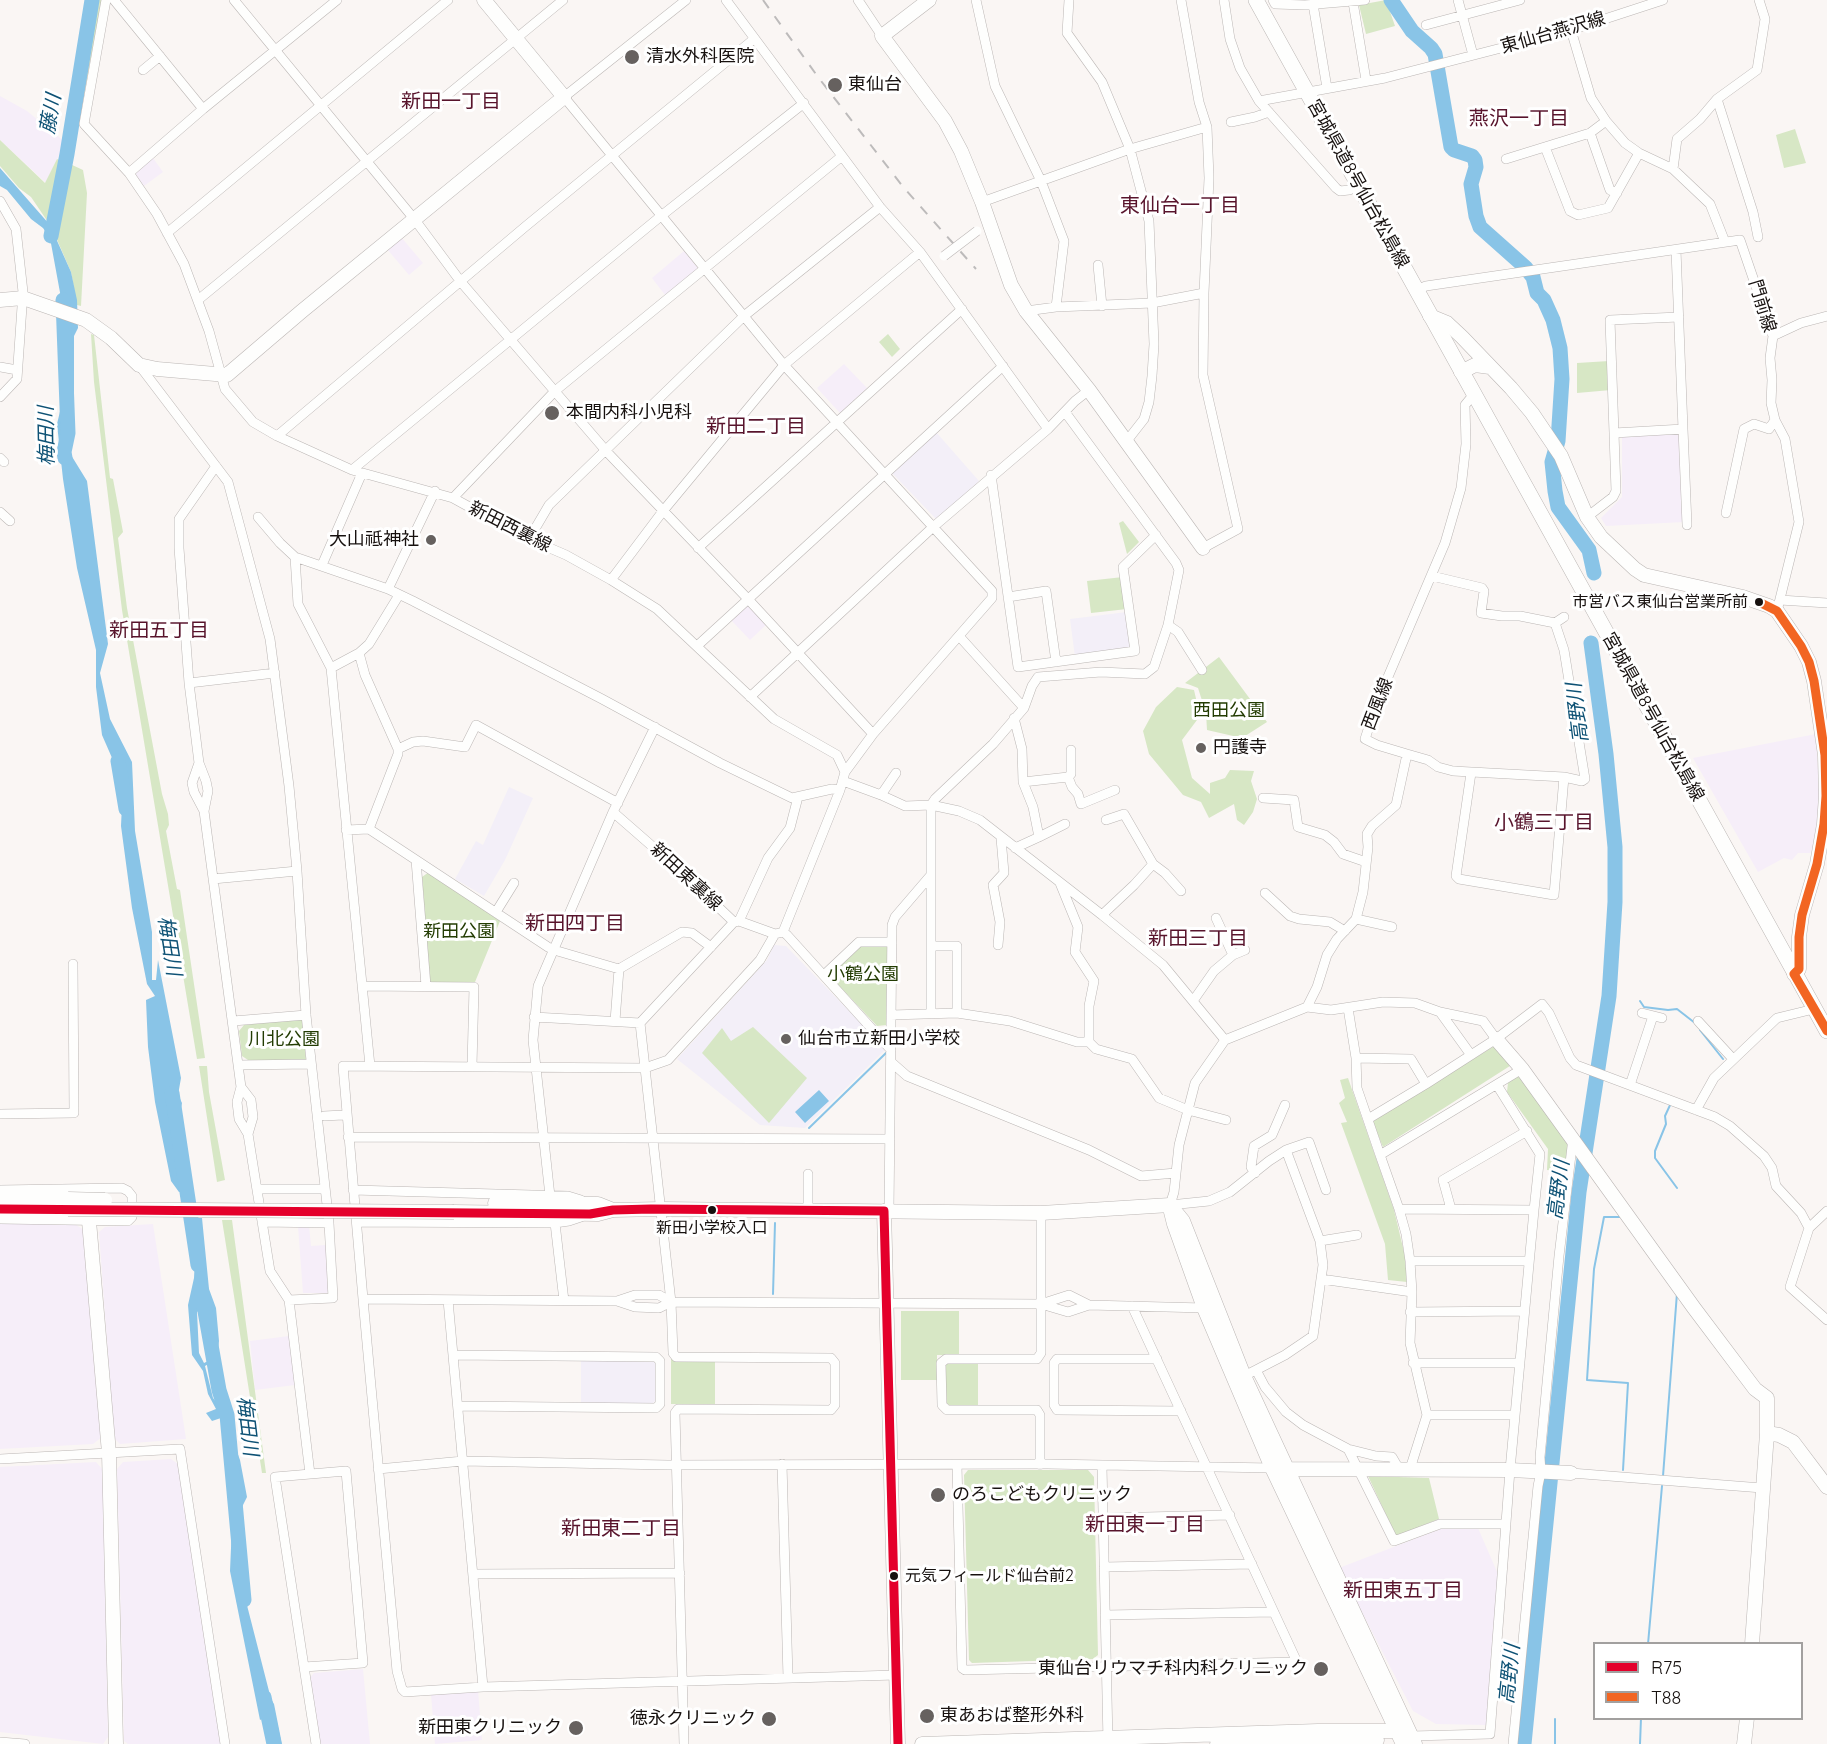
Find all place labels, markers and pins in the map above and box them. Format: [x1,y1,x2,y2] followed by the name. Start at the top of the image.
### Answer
[646,46,754,68] place label: 清水外科医院
[623,48,641,66] marker: 清水外科医院
[848,74,902,96] place label: 東仙台
[826,76,844,94] marker: 東仙台
[566,402,692,424] place label: 本間内科小児科
[543,404,561,422] marker: 本間内科小児科
[329,529,419,551] place label: 大山祗神社
[424,533,438,547] marker: 大山祗神社
[1572,592,1748,612] place label: 市営バス東仙台営業所前
[1753,596,1765,608] marker: 市営バス東仙台営業所前
[1213,737,1267,759] place label: 円護寺
[1194,741,1208,755] marker: 円護寺
[798,1028,960,1050] place label: 仙台市立新田小学校
[779,1032,793,1046] marker: 仙台市立新田小学校
[706,1204,718,1216] marker: 新田小学校入口
[656,1218,768,1238] place label: 新田小学校入口
[952,1484,1132,1506] place label: のろこどもクリニック
[929,1486,947,1504] marker: のろこどもクリニック
[905,1566,1074,1586] place label: 元気フィールド仙台前2
[888,1570,900,1582] marker: 元気フィールド仙台前2
[1038,1658,1308,1680] place label: 東仙台リウマチ科内科クリニック
[1312,1660,1330,1678] marker: 東仙台リウマチ科内科クリニック
[940,1705,1084,1727] place label: 東あおば整形外科
[918,1707,936,1725] marker: 東あおば整形外科
[630,1708,756,1730] place label: 徳永クリニック
[760,1710,778,1728] marker: 徳永クリニック
[418,1717,562,1739] place label: 新田東クリニック
[567,1719,585,1737] marker: 新田東クリニック

